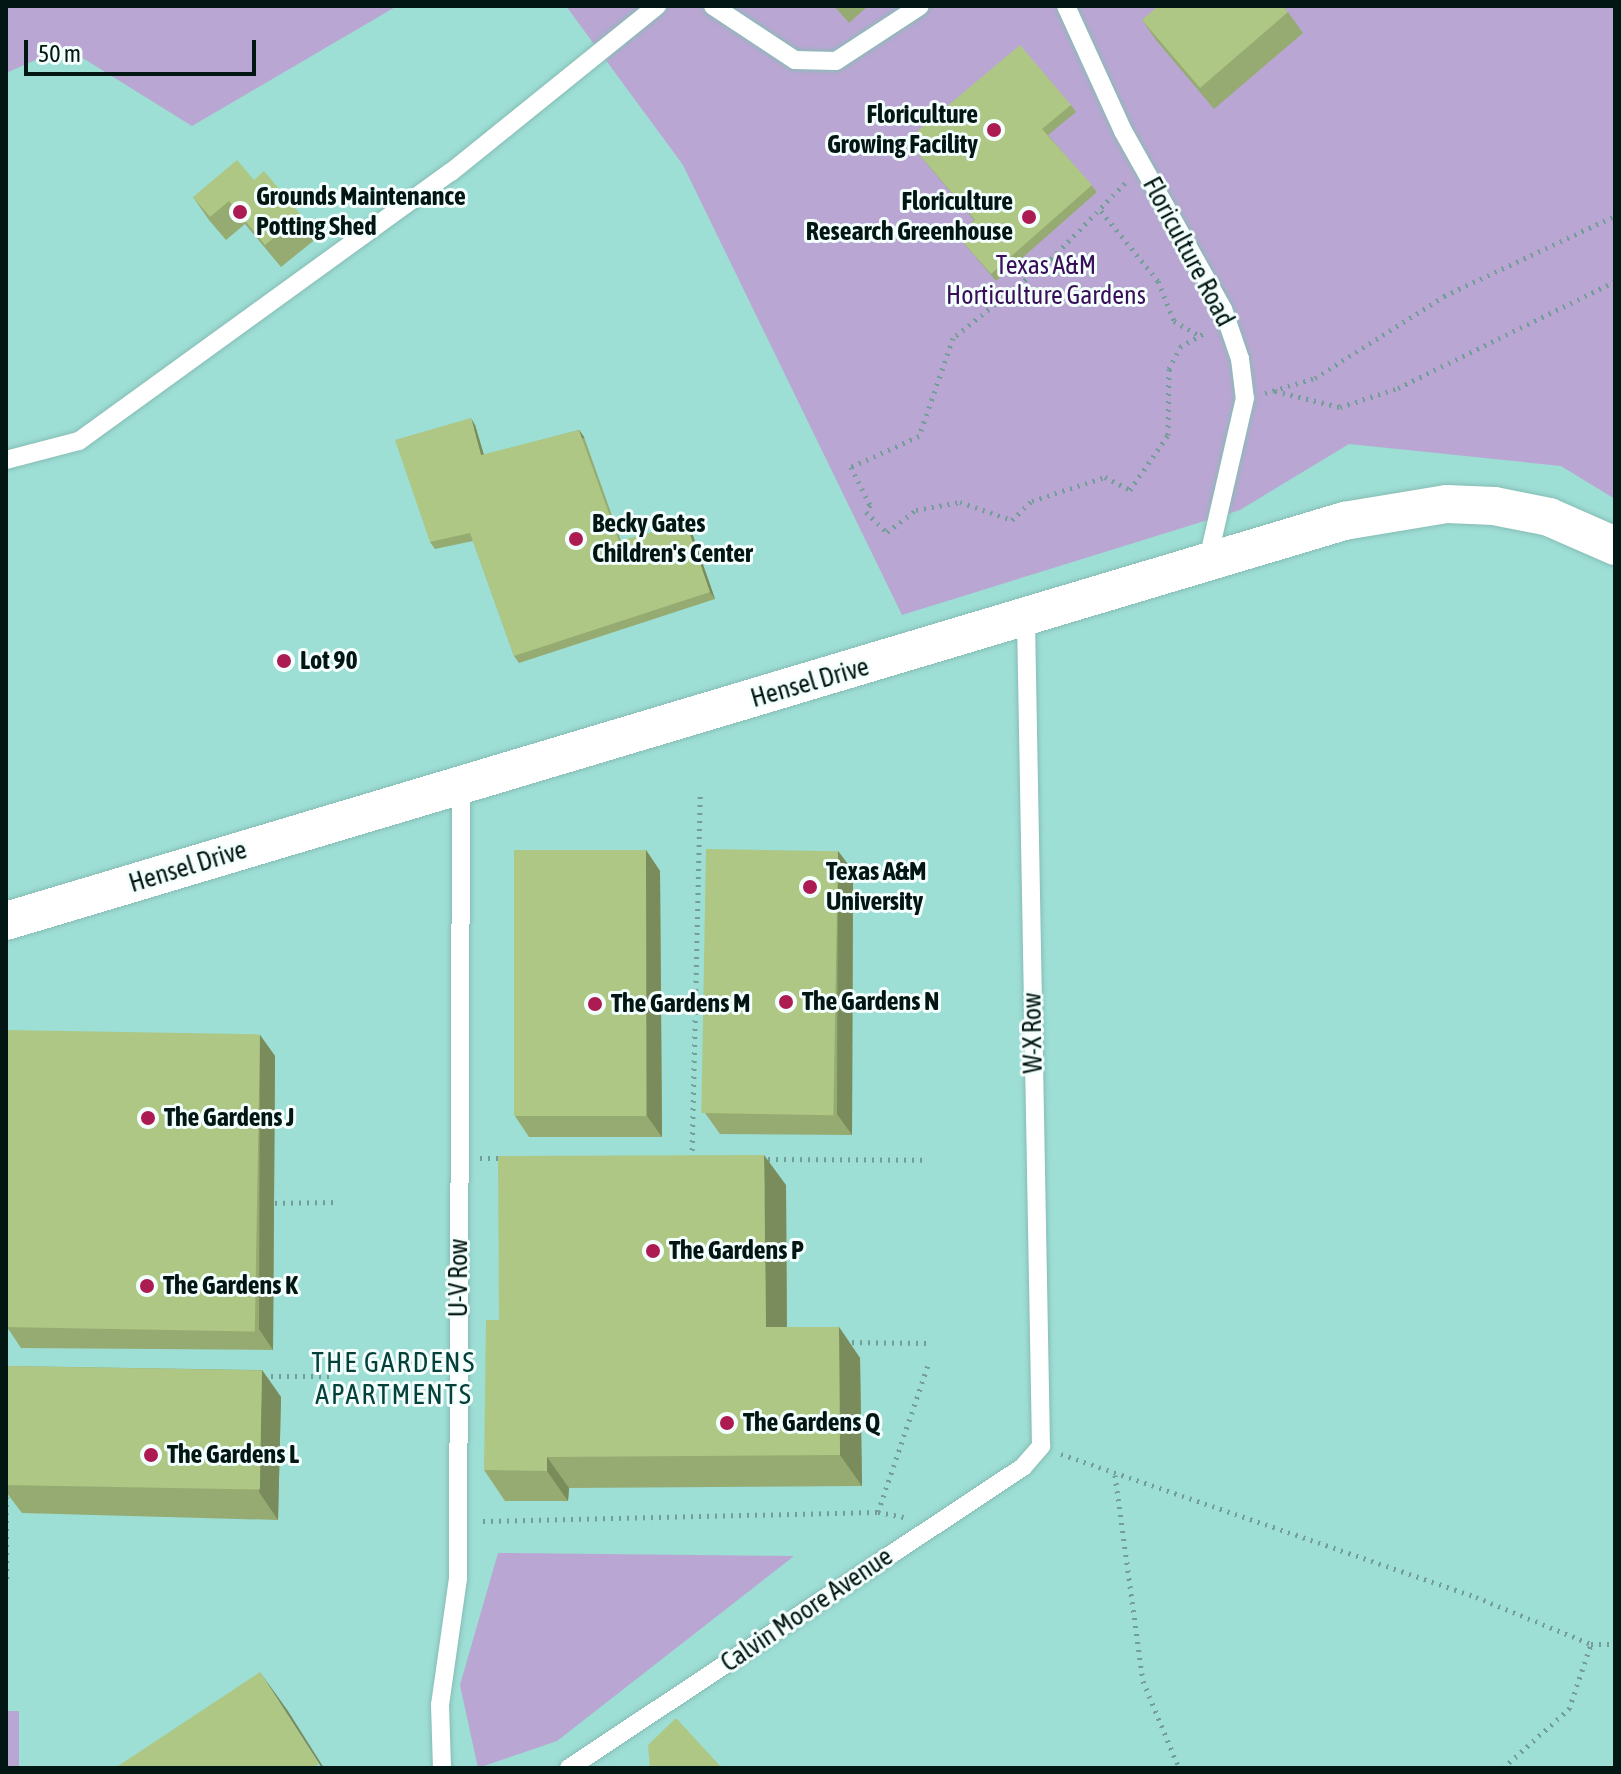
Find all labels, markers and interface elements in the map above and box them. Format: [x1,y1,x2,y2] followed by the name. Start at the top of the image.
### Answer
[28,24,260,74] scale bar
[38,40,81,67] text: 50 m
[827,99,978,160] place label: Floriculture Growing Facility
[985,121,1003,139] marker: Floriculture Growing Facility
[1136,172,1240,332] street label: Floriculture Road
[256,181,466,242] place label: Grounds Maintenance Potting Shed
[806,186,1013,248] place label: Floriculture Research Greenhouse
[231,203,249,221] marker: Grounds Maintenance Potting Shed
[1020,208,1038,226] marker: Floriculture Research Greenhouse
[946,250,1146,312] park label: Texas A&M Horticulture Gardens
[592,508,753,570] place label: Becky Gates Children's Center
[567,530,585,548] marker: Becky Gates Children's Center
[300,645,358,677] place label: Lot 90
[747,651,873,715] street label: Hensel Drive
[275,652,293,670] marker: Lot 90
[125,834,251,900] street label: Hensel Drive
[826,856,926,918] place label: Texas A&M University
[801,878,819,896] marker: Texas A&M University
[802,986,939,1018] place label: The Gardens N
[611,988,750,1020] place label: The Gardens M
[1017,992,1049,1074] street label: W-X Row
[777,993,795,1011] marker: The Gardens N
[586,995,604,1013] marker: The Gardens M
[164,1102,294,1134] place label: The Gardens J
[139,1109,157,1127] marker: The Gardens J
[669,1235,804,1267] place label: The Gardens P
[443,1239,475,1317] street label: U-V Row
[644,1242,662,1260] marker: The Gardens P
[163,1270,298,1302] place label: The Gardens K
[138,1277,156,1295] marker: The Gardens K
[312,1345,476,1411] district label: THE GARDENS APARTMENTS
[743,1407,880,1439] place label: The Gardens Q
[718,1414,736,1432] marker: The Gardens Q
[167,1439,299,1471] place label: The Gardens L
[142,1446,160,1464] marker: The Gardens L
[715,1541,899,1679] street label: Calvin Moore Avenue

